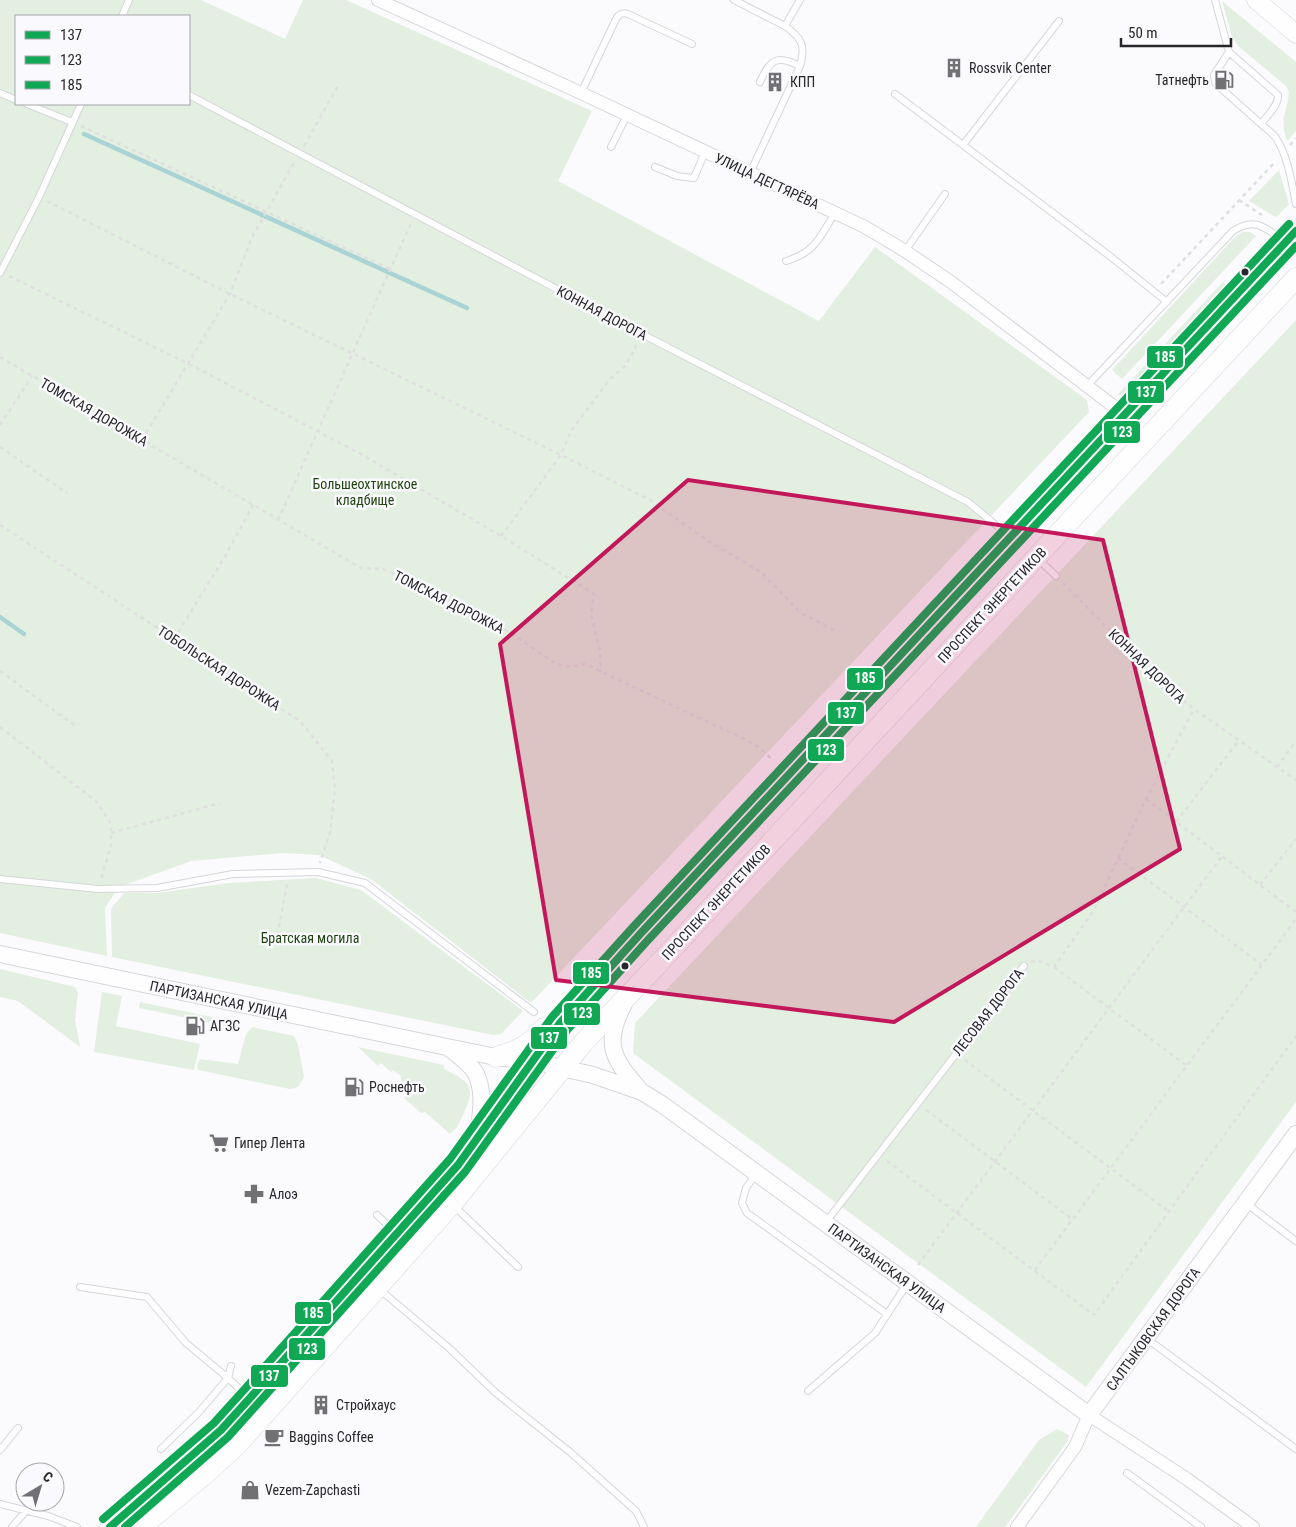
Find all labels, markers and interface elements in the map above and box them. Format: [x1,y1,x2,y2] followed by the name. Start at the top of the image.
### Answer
[15,15,190,105] legend
[1121,15,1231,47] scale bar
[1128,24,1158,42] text: 50 m
[60,26,82,44] text: 137
[60,51,82,69] text: 123
[943,57,965,79] building icon: Rossvik Center
[969,60,1051,76] place label: Rossvik Center
[1213,69,1235,91] fuel station icon: Татнефть
[764,71,786,93] building icon: КПП
[1155,72,1209,88] place label: Татнефть
[790,74,815,90] place label: КПП
[60,76,82,94] text: 185
[712,150,822,212] street label: УЛИЦА ДЕГТЯРЁВА
[1240,267,1250,277] unlabelled marker
[554,282,650,344] street label: КОННАЯ ДОРОГА
[1146,345,1184,369] line badge: 185
[1154,349,1176,365] text: 185
[37,375,151,449] street label: ТОМСКАЯ ДОРОЖКА
[1127,380,1165,404] line badge: 137
[1135,384,1157,400] text: 137
[1103,420,1141,444] line badge: 123
[1111,424,1133,440] text: 123
[313,476,418,508] park label: Большеохтинское кладбище
[934,544,1050,666] street label: ПРОСПЕКТ ЭНЕРГЕТИКОВ
[391,567,507,637] street label: ТОМСКАЯ ДОРОЖКА
[155,622,283,714] street label: ТОБОЛЬСКАЯ ДОРОЖКА
[1105,626,1189,706] street label: КОННАЯ ДОРОГА
[846,667,884,691] line badge: 185
[854,670,876,686] text: 185
[827,701,865,725] line badge: 137
[835,705,857,721] text: 137
[807,738,845,762] line badge: 123
[815,742,837,758] text: 123
[658,841,774,963] street label: ПРОСПЕКТ ЭНЕРГЕТИКОВ
[261,930,359,946] park label: Братская могила
[572,961,610,985] line badge: 185
[620,961,630,971] unlabelled marker
[580,965,602,981] text: 185
[949,965,1027,1059] street label: ЛЕСОВАЯ ДОРОГА
[148,977,290,1023] street label: ПАРТИЗАНСКАЯ УЛИЦА
[563,1002,601,1026] line badge: 123
[571,1005,593,1021] text: 123
[184,1015,206,1037] fuel station icon: АГЗС
[210,1018,240,1034] place label: АГЗС
[530,1026,568,1050] line badge: 137
[538,1030,560,1046] text: 137
[343,1076,365,1098] fuel station icon: Роснефть
[369,1079,425,1095] place label: Роснефть
[208,1132,230,1154] supermarket icon: Гипер Лента
[234,1135,305,1151] place label: Гипер Лента
[243,1183,265,1205] pharmacy icon: Алоэ
[269,1186,298,1202] place label: Алоэ
[825,1220,949,1316] street label: ПАРТИЗАНСКАЯ УЛИЦА
[1103,1264,1203,1394] street label: САЛТЫКОВСКАЯ ДОРОГА
[294,1301,332,1325] line badge: 185
[302,1305,324,1321] text: 185
[288,1337,326,1361] line badge: 123
[296,1341,318,1357] text: 123
[250,1364,289,1388] line badge: 137
[258,1368,280,1384] text: 137
[310,1394,332,1416] building icon: Стройхаус
[336,1397,396,1413] place label: Стройхаус
[263,1426,285,1448] cafe icon: Baggins Coffee
[289,1429,374,1445] place label: Baggins Coffee
[15,1462,65,1512] north arrow
[40,1468,56,1486] text: С
[239,1479,261,1501] shop icon: Vezem-Zapchasti
[265,1482,360,1498] place label: Vezem-Zapchasti

